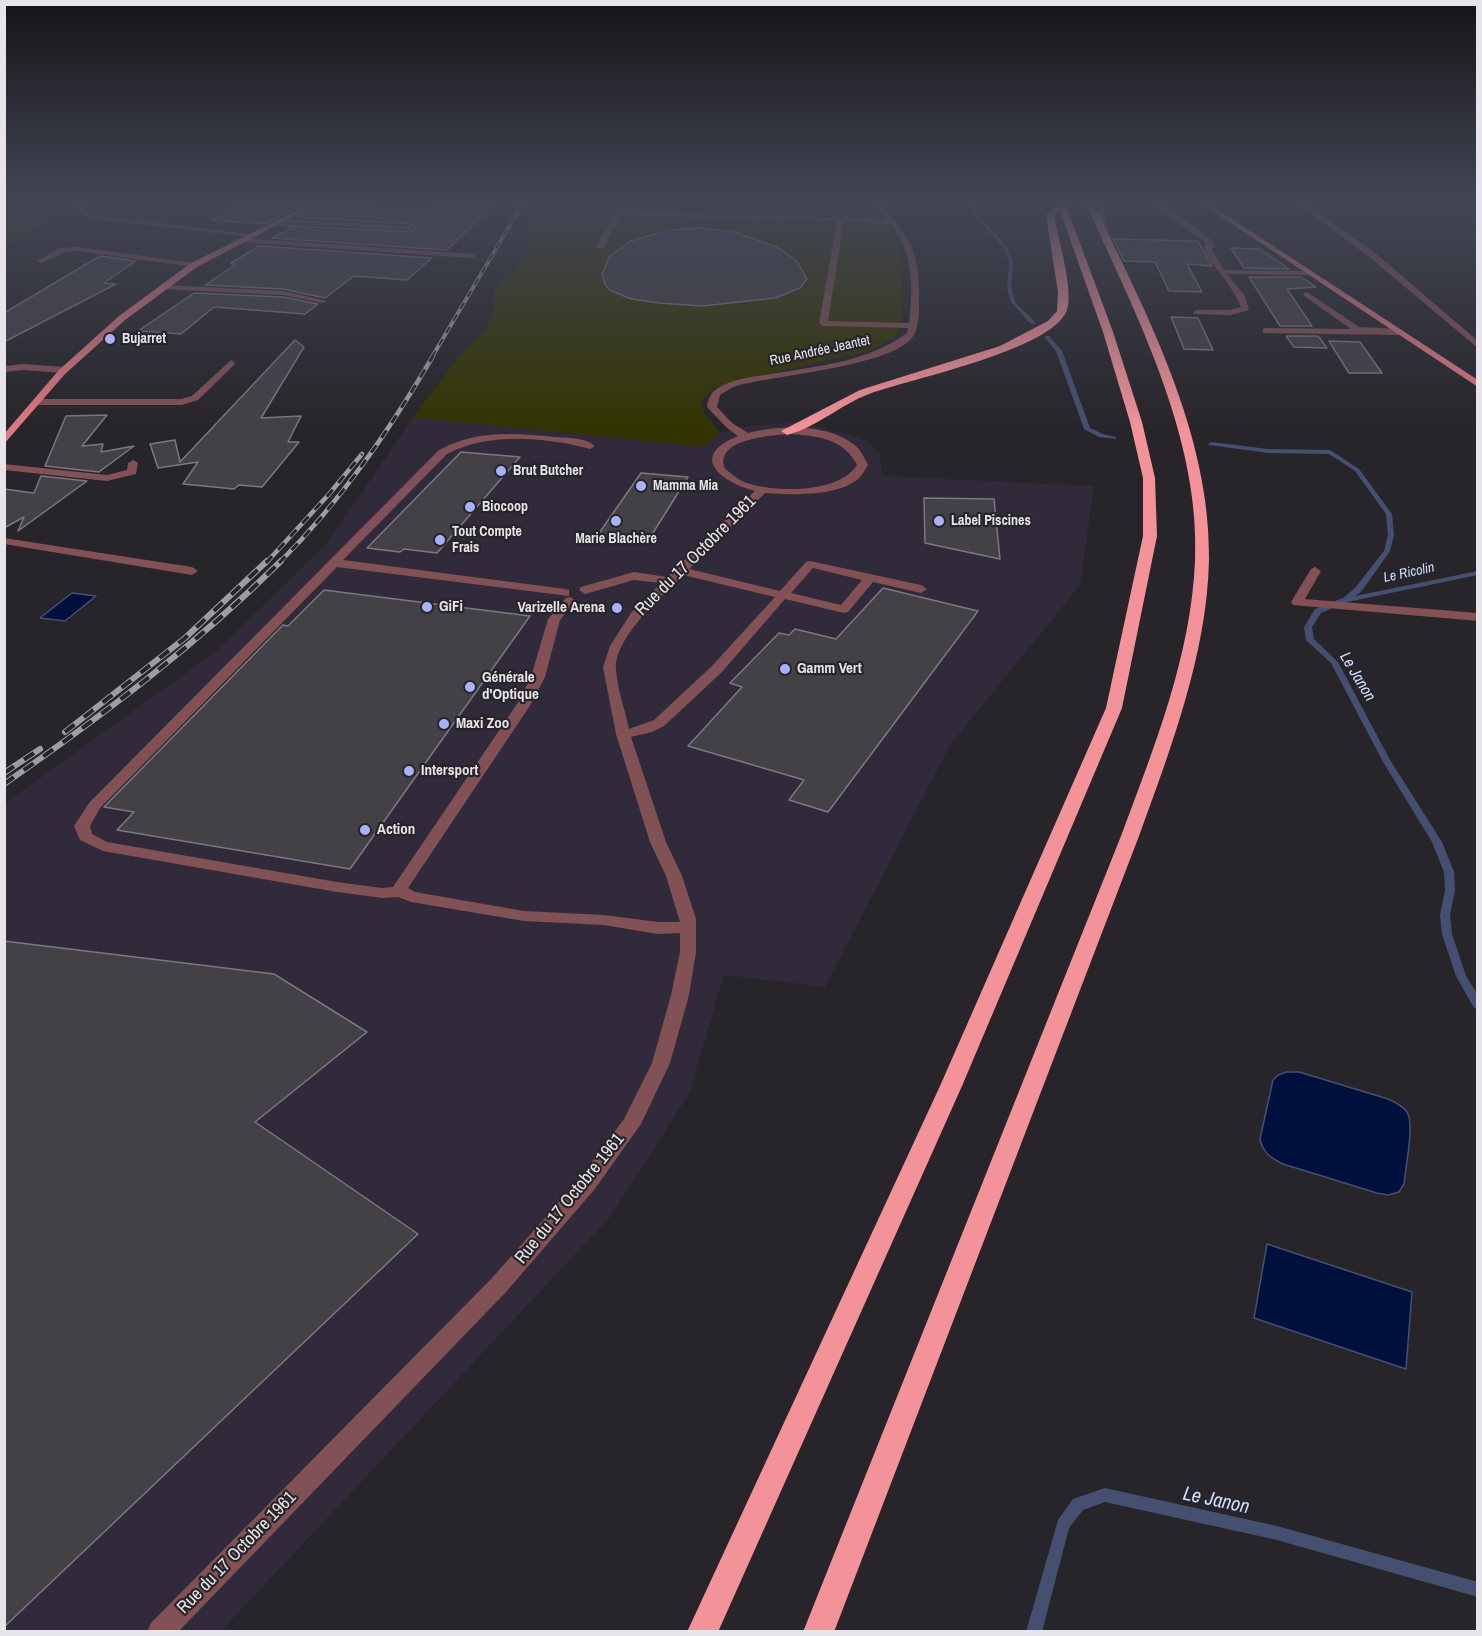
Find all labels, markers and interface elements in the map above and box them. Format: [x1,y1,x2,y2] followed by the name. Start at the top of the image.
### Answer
[122,331,166,347] place label: Bujarret
[103,332,117,346] marker: Bujarret
[768,332,872,370] street label: Rue Andrée Jeantet
[513,463,583,479] place label: Brut Butcher
[494,464,508,478] marker: Brut Butcher
[653,478,718,494] place label: Mamma Mia
[634,479,648,493] marker: Mamma Mia
[631,491,761,621] street label: Rue du 17 Octobre 1961
[482,499,528,515] place label: Biocoop
[463,500,477,514] marker: Biocoop
[951,513,1031,529] place label: Label Piscines
[609,514,623,528] marker: Marie Blachère
[932,514,946,528] marker: Label Piscines
[452,524,522,556] place label: Tout Compte Frais
[575,531,657,547] place label: Marie Blachère
[433,533,447,547] marker: Tout Compte Frais
[1382,559,1436,587] water label: Le Ricolin
[439,598,463,616] place label: GiFi
[517,599,605,617] place label: Varizelle Arena
[420,600,434,614] marker: GiFi
[610,601,624,615] marker: Varizelle Arena
[1335,649,1379,705] water label: Le Janon
[797,660,862,678] place label: Gamm Vert
[778,662,792,676] marker: Gamm Vert
[482,669,539,704] place label: Générale d'Optique
[463,680,477,694] marker: Générale d'Optique
[456,715,509,733] place label: Maxi Zoo
[437,717,451,731] marker: Maxi Zoo
[421,762,478,780] place label: Intersport
[402,764,416,778] marker: Intersport
[377,821,415,839] place label: Action
[358,823,372,837] marker: Action
[511,1129,629,1269] street label: Rue du 17 Octobre 1961
[1181,1482,1251,1520] water label: Le Janon
[173,1487,301,1619] street label: Rue du 17 Octobre 1961

